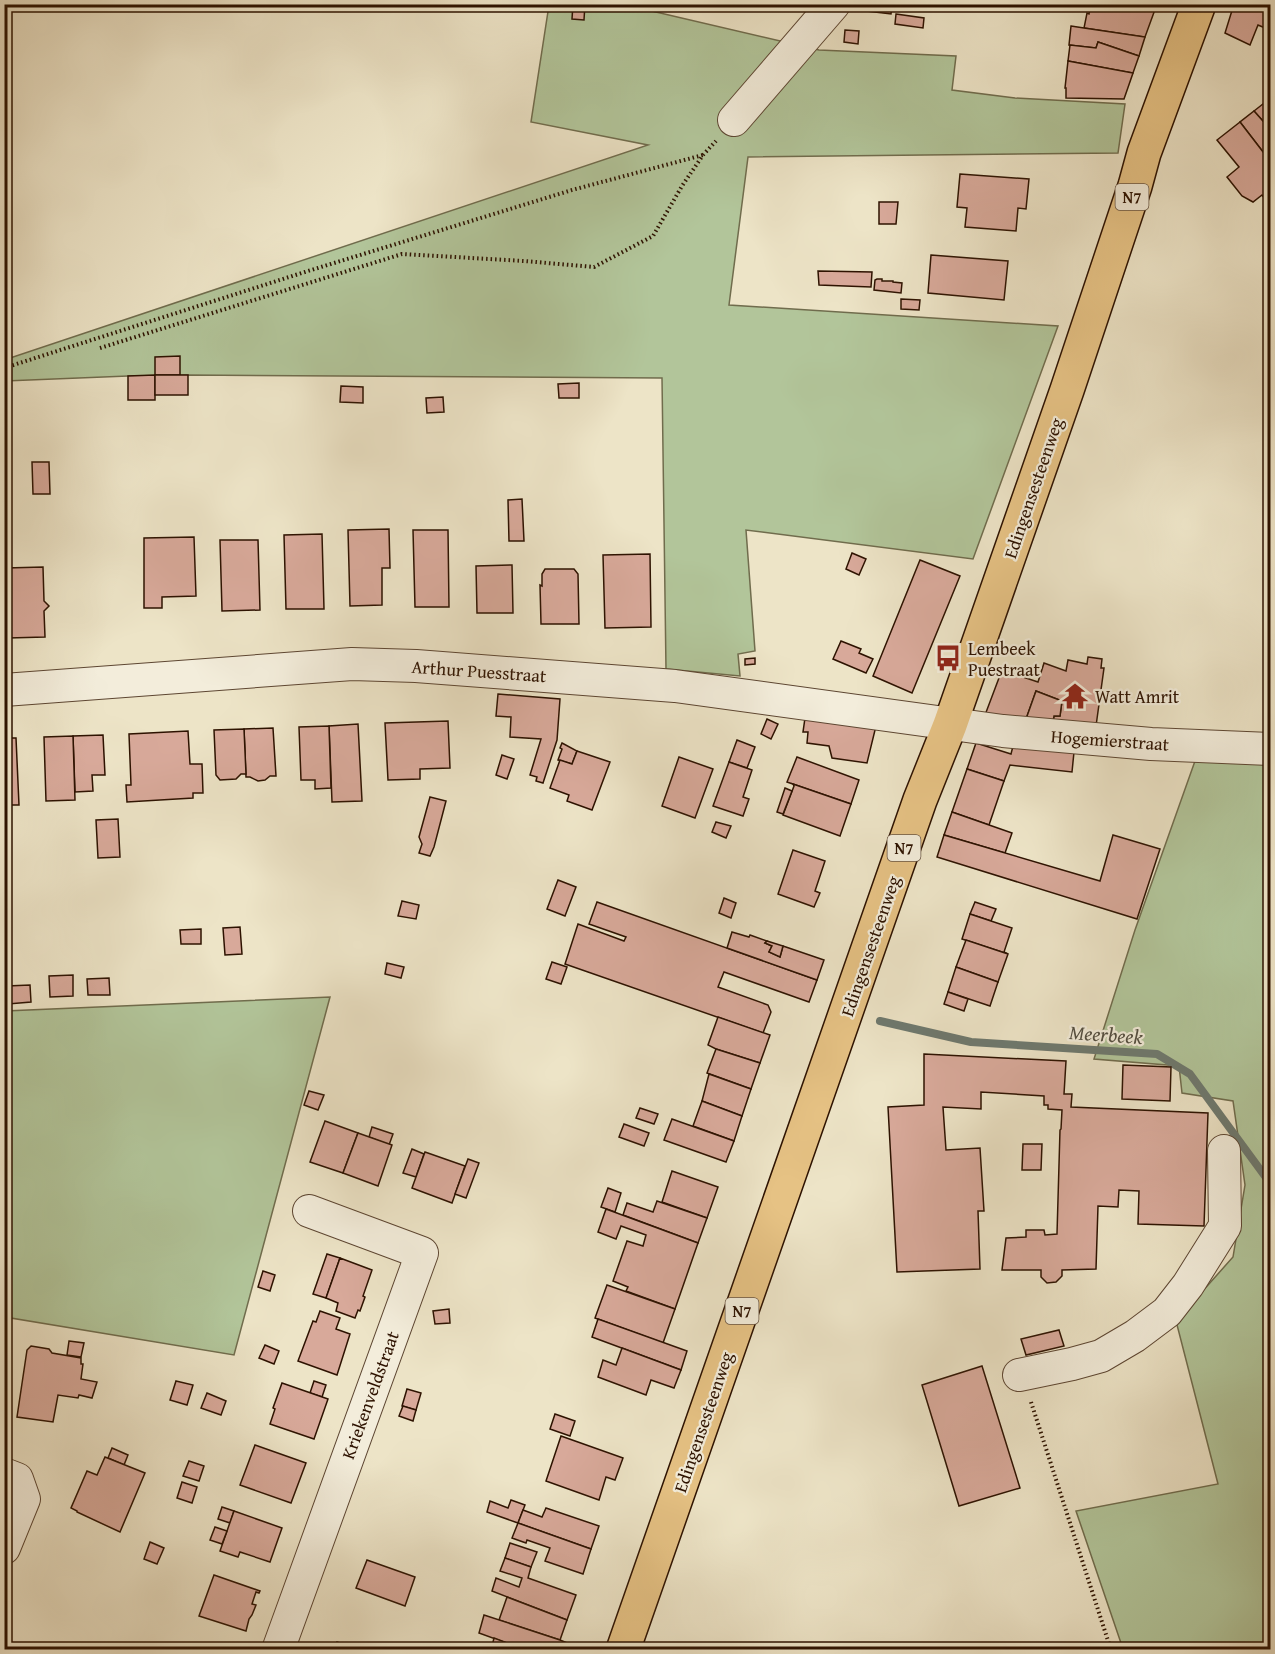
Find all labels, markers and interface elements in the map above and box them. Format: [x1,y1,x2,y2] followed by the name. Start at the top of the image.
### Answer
[1116,184,1148,210] road number: N7
[996,414,1070,562] street label: Edingensesteenweg
[968,635,1041,683] place label: Lembeek Puestraat
[933,643,963,673] bus stop icon: Lembeek Puestraat
[411,653,548,689] street label: Arthur Puesstraat
[1060,681,1090,711] temple icon: Watt Amrit
[1095,683,1180,710] place label: Watt Amrit
[1050,722,1171,758] street label: Hogemierstraat
[888,835,920,861] road number: N7
[833,872,907,1020] street label: Edingensesteenweg
[1068,1017,1144,1051] water label: Meerbeek
[726,1298,758,1324] road number: N7
[334,1327,406,1463] street label: Kriekenveldstraat
[666,1348,740,1496] street label: Edingensesteenweg

